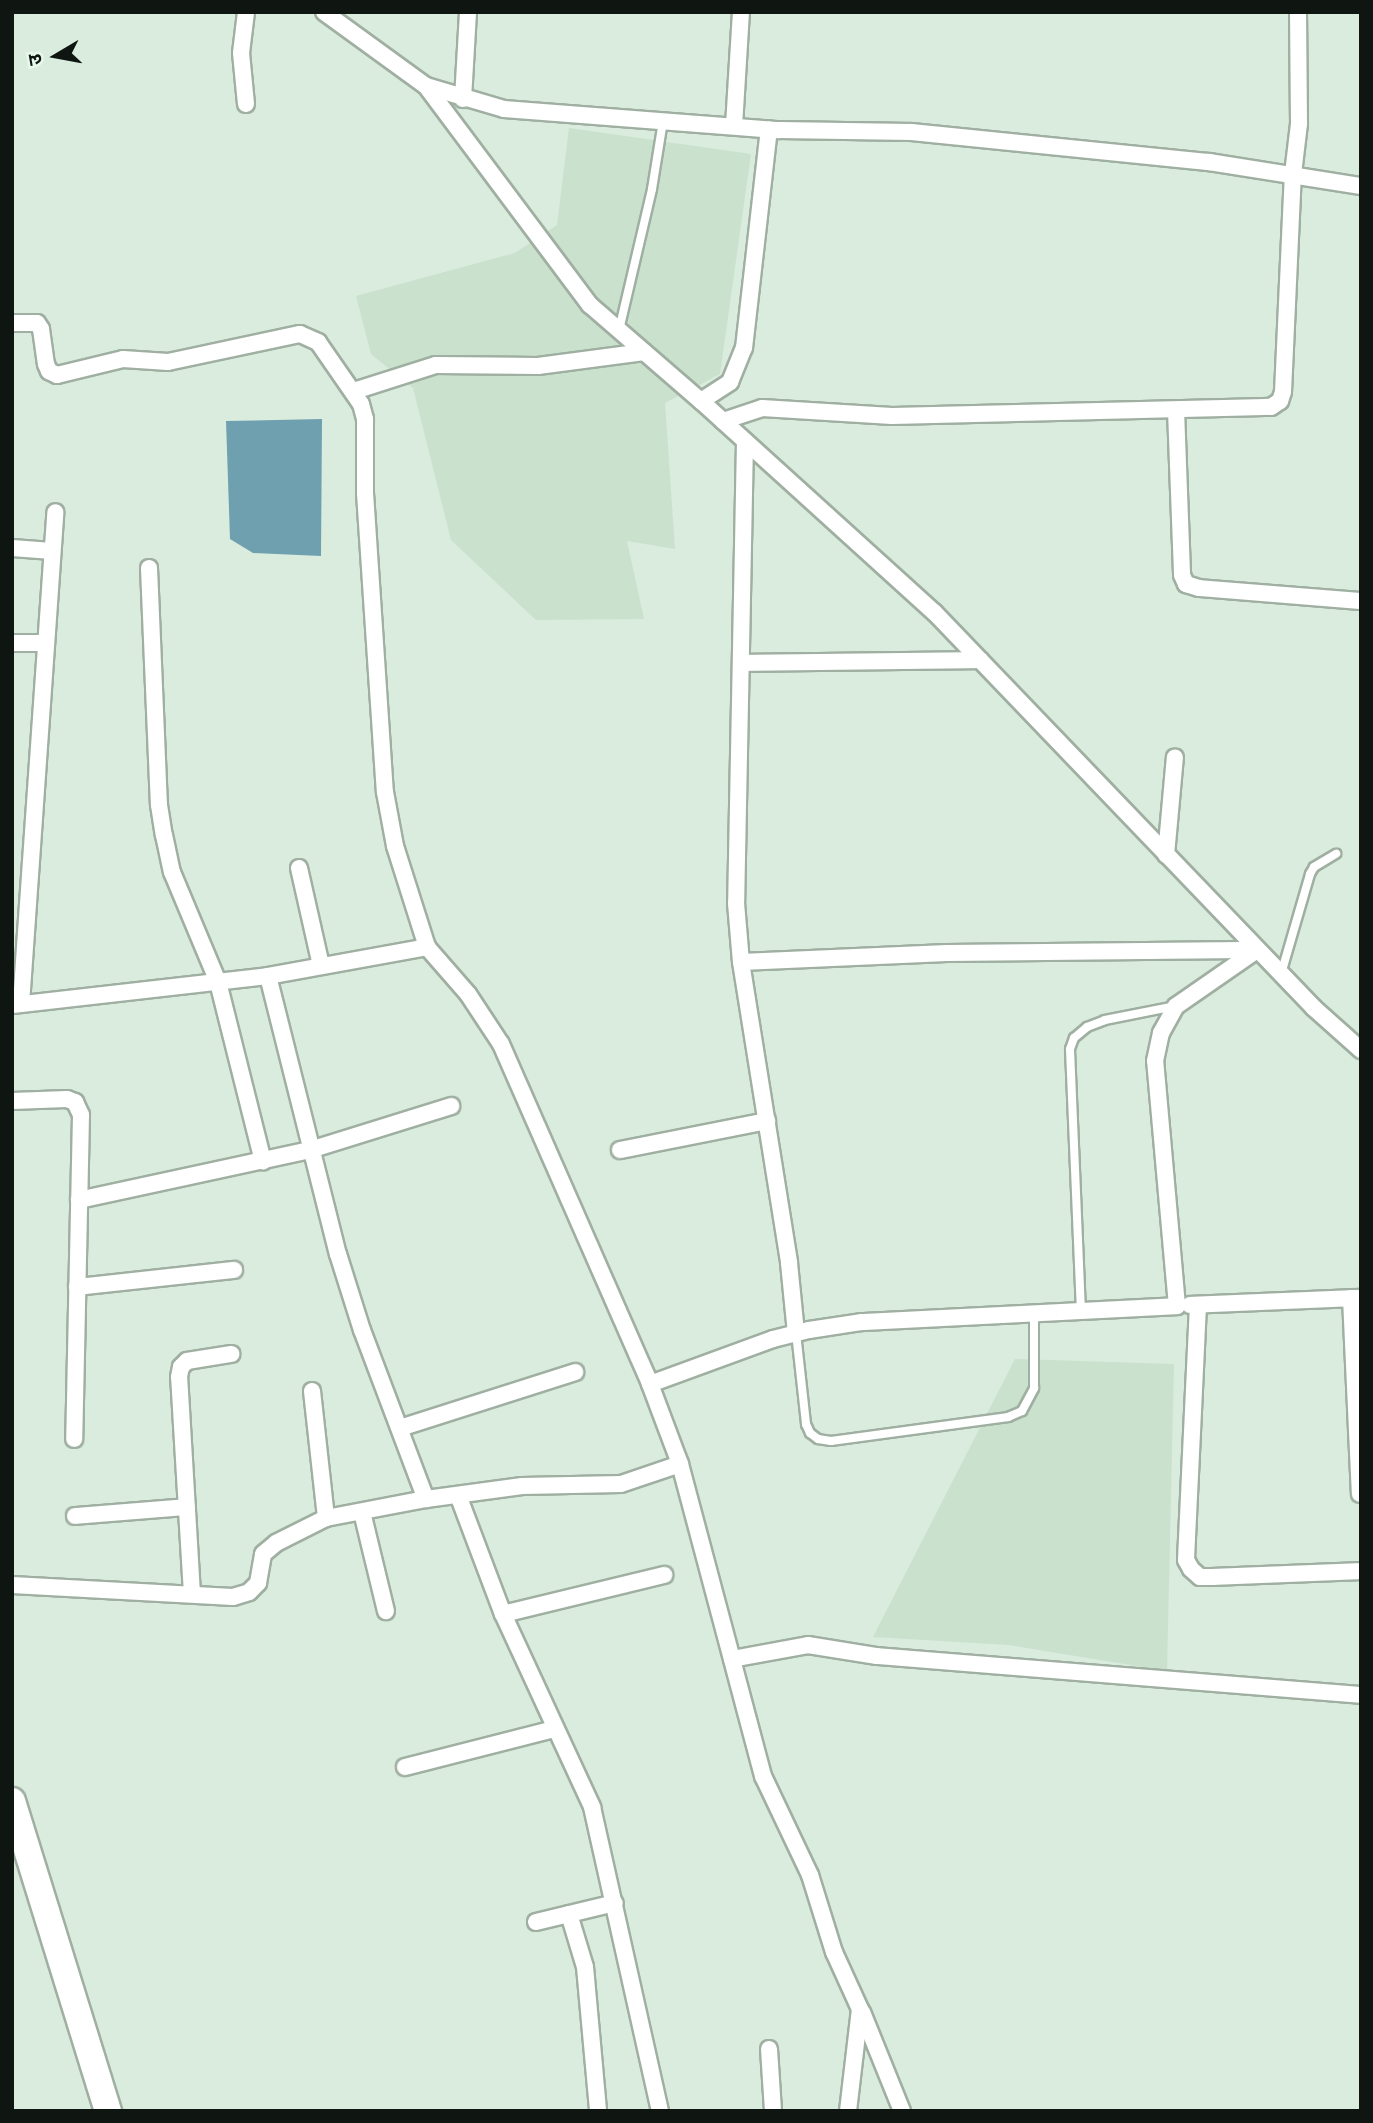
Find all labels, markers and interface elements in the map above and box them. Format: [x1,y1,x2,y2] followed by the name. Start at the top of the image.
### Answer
[21,21,91,91] north arrow
[23,52,47,67] text: उ

